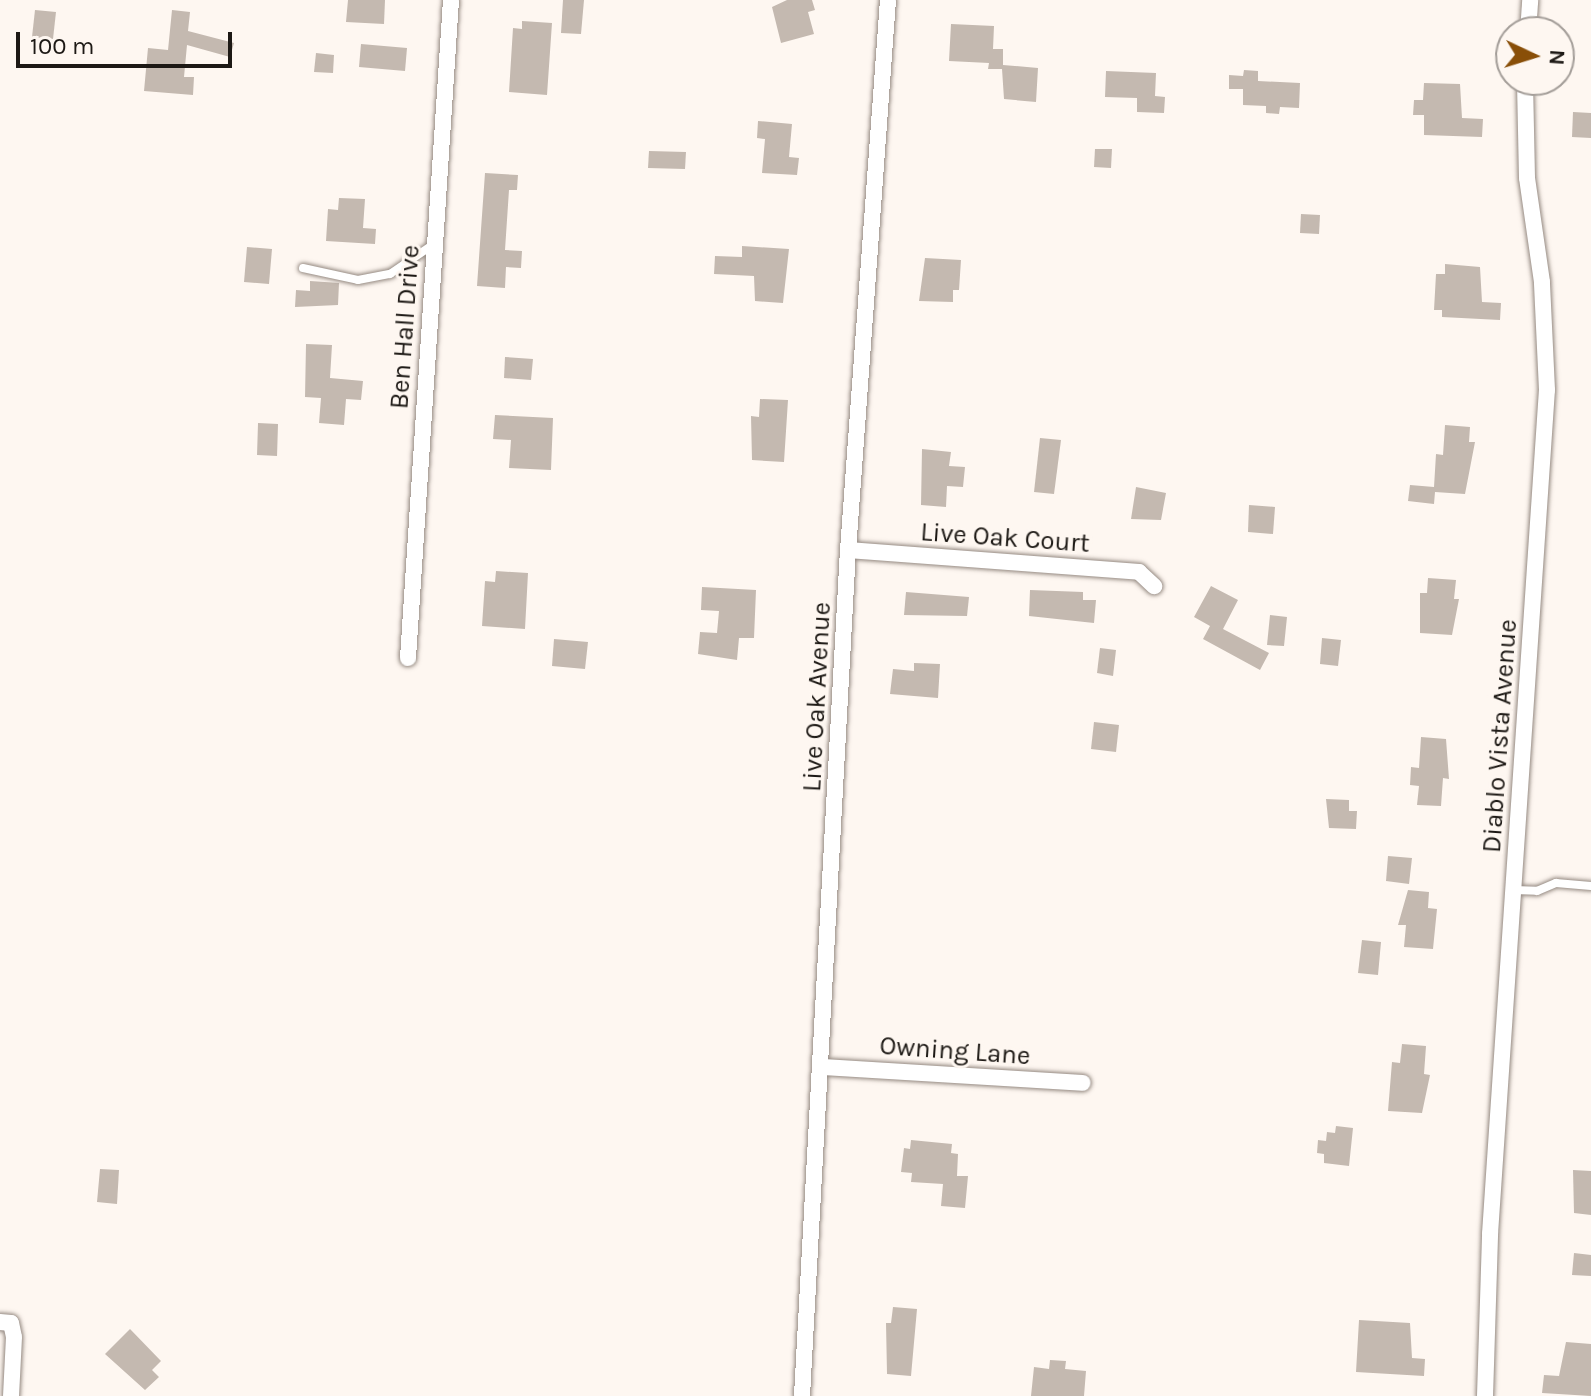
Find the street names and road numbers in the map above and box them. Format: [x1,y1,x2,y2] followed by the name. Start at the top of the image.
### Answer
[384,244,426,410] street label: Ben Hall Drive
[919,517,1091,559] street label: Live Oak Court
[796,601,838,793] street label: Live Oak Avenue
[1476,618,1524,854] street label: Diablo Vista Avenue
[879,1030,1031,1072] street label: Owning Lane

